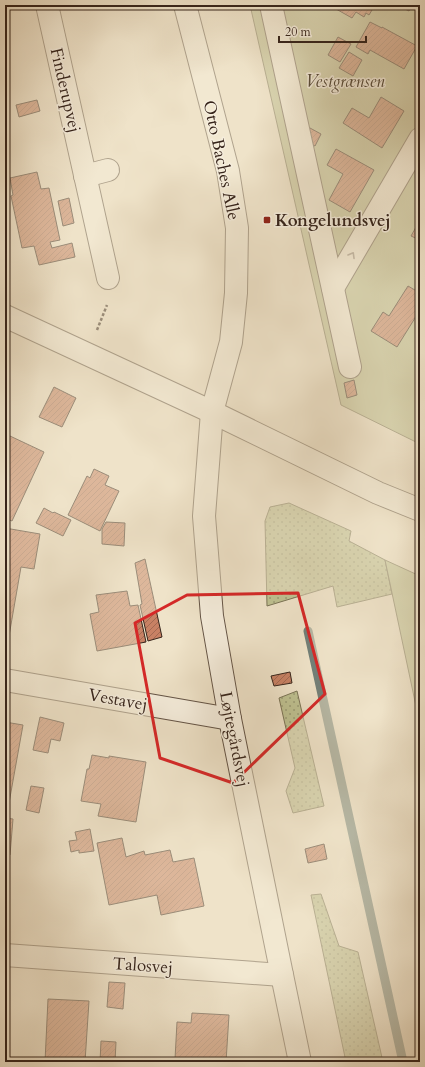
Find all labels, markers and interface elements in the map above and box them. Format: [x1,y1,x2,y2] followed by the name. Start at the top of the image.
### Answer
[279,18,366,44] scale bar
[285,24,312,40] text: 20 m
[45,45,86,135] street label: Finderupvej
[305,70,385,93] park label: Vestgrænsen
[198,98,245,222] street label: Otto Baches Alle
[275,209,391,232] place label: Kongelundsvej
[262,215,272,225] marker: Kongelundsvej
[348,252,355,259] one-way arrow
[87,683,149,716] street label: Vestavej
[214,689,255,789] street label: Løjtegårdsvej
[112,952,174,979] street label: Talosvej

